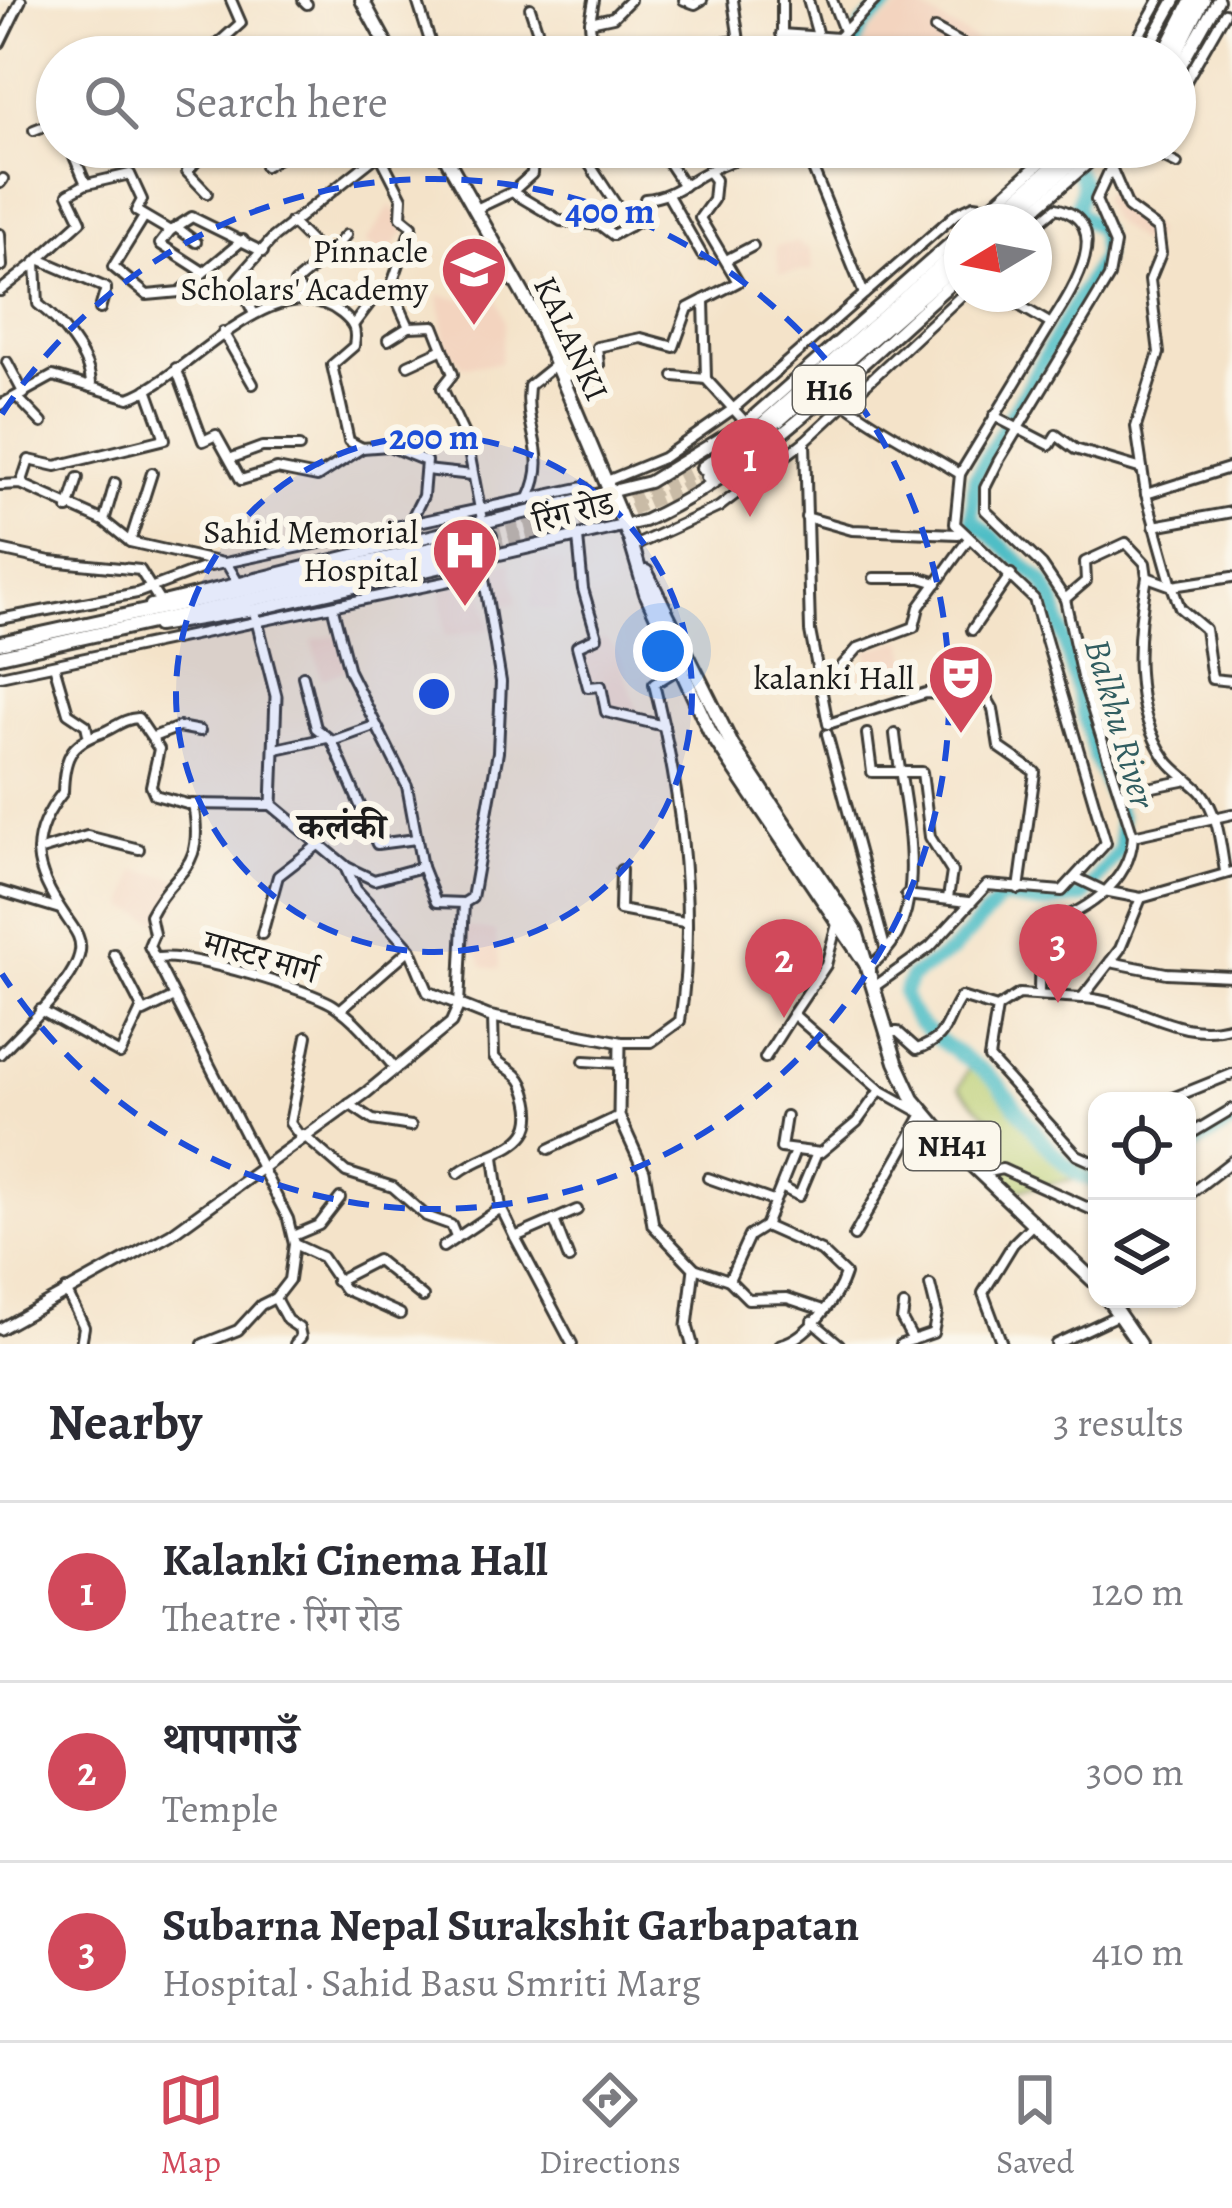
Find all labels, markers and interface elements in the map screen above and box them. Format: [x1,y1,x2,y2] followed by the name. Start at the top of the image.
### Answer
[36,36,1196,168] search box
[78,69,144,135] icon: search
[174,71,388,133] text: Search here
[565,186,655,235] text: 400 m
[944,204,1052,312] north arrow
[180,228,428,311] place label: Pinnacle Scholars' Academy
[439,234,509,328] school or university icon: Pinnacle Scholars' Academy
[523,269,620,408] street label: KALANKI
[793,366,865,414] road number: H16
[389,412,479,461] text: 200 m
[711,418,789,517] pin: 1
[526,479,620,544] street label: रिंग रोड
[203,509,418,592] place label: Sahid Memorial Hospital
[430,515,500,609] hospital icon: Sahid Memorial Hospital
[633,621,693,681] your location
[1073,633,1168,815] water label: Balkhu River
[926,642,996,736] theatre icon: kalanki Hall
[753,655,914,700] place label: kalanki Hall
[413,673,455,715] centre of rings
[295,802,389,851] district label: कलंकी
[1019,904,1097,1003] pin: 3
[196,918,325,995] street label: मास्टर मार्ग
[745,919,823,1018] pin: 2
[1088,1092,1196,1308] map controls
[1088,1092,1196,1200] button: locate
[904,1122,1000,1170] road number: NH41
[1088,1200,1196,1308] button: layers
[48,1387,202,1457] text: Nearby
[1053,1396,1184,1449] text: 3 results
[162,1529,548,1591] text: Kalanki Cinema Hall
[80,1565,94,1618] text: 1
[1091,1565,1184,1618] text: 120 m
[162,1591,401,1644] text: Theatre · रिंग रोड
[162,1708,299,1770] text: थापागाउँ
[78,1745,96,1798] text: 2
[1086,1745,1184,1798] text: 300 m
[162,1782,278,1835] text: Temple
[162,1894,859,1956] text: Subarna Nepal Surakshit Garbapatan
[79,1925,95,1978] text: 3
[1092,1925,1184,1978] text: 410 m
[162,1956,701,2009] text: Hospital · Sahid Basu Smriti Marg
[158,2067,224,2184] tab: Map
[539,2067,681,2184] tab: Directions
[996,2067,1074,2184] tab: Saved

